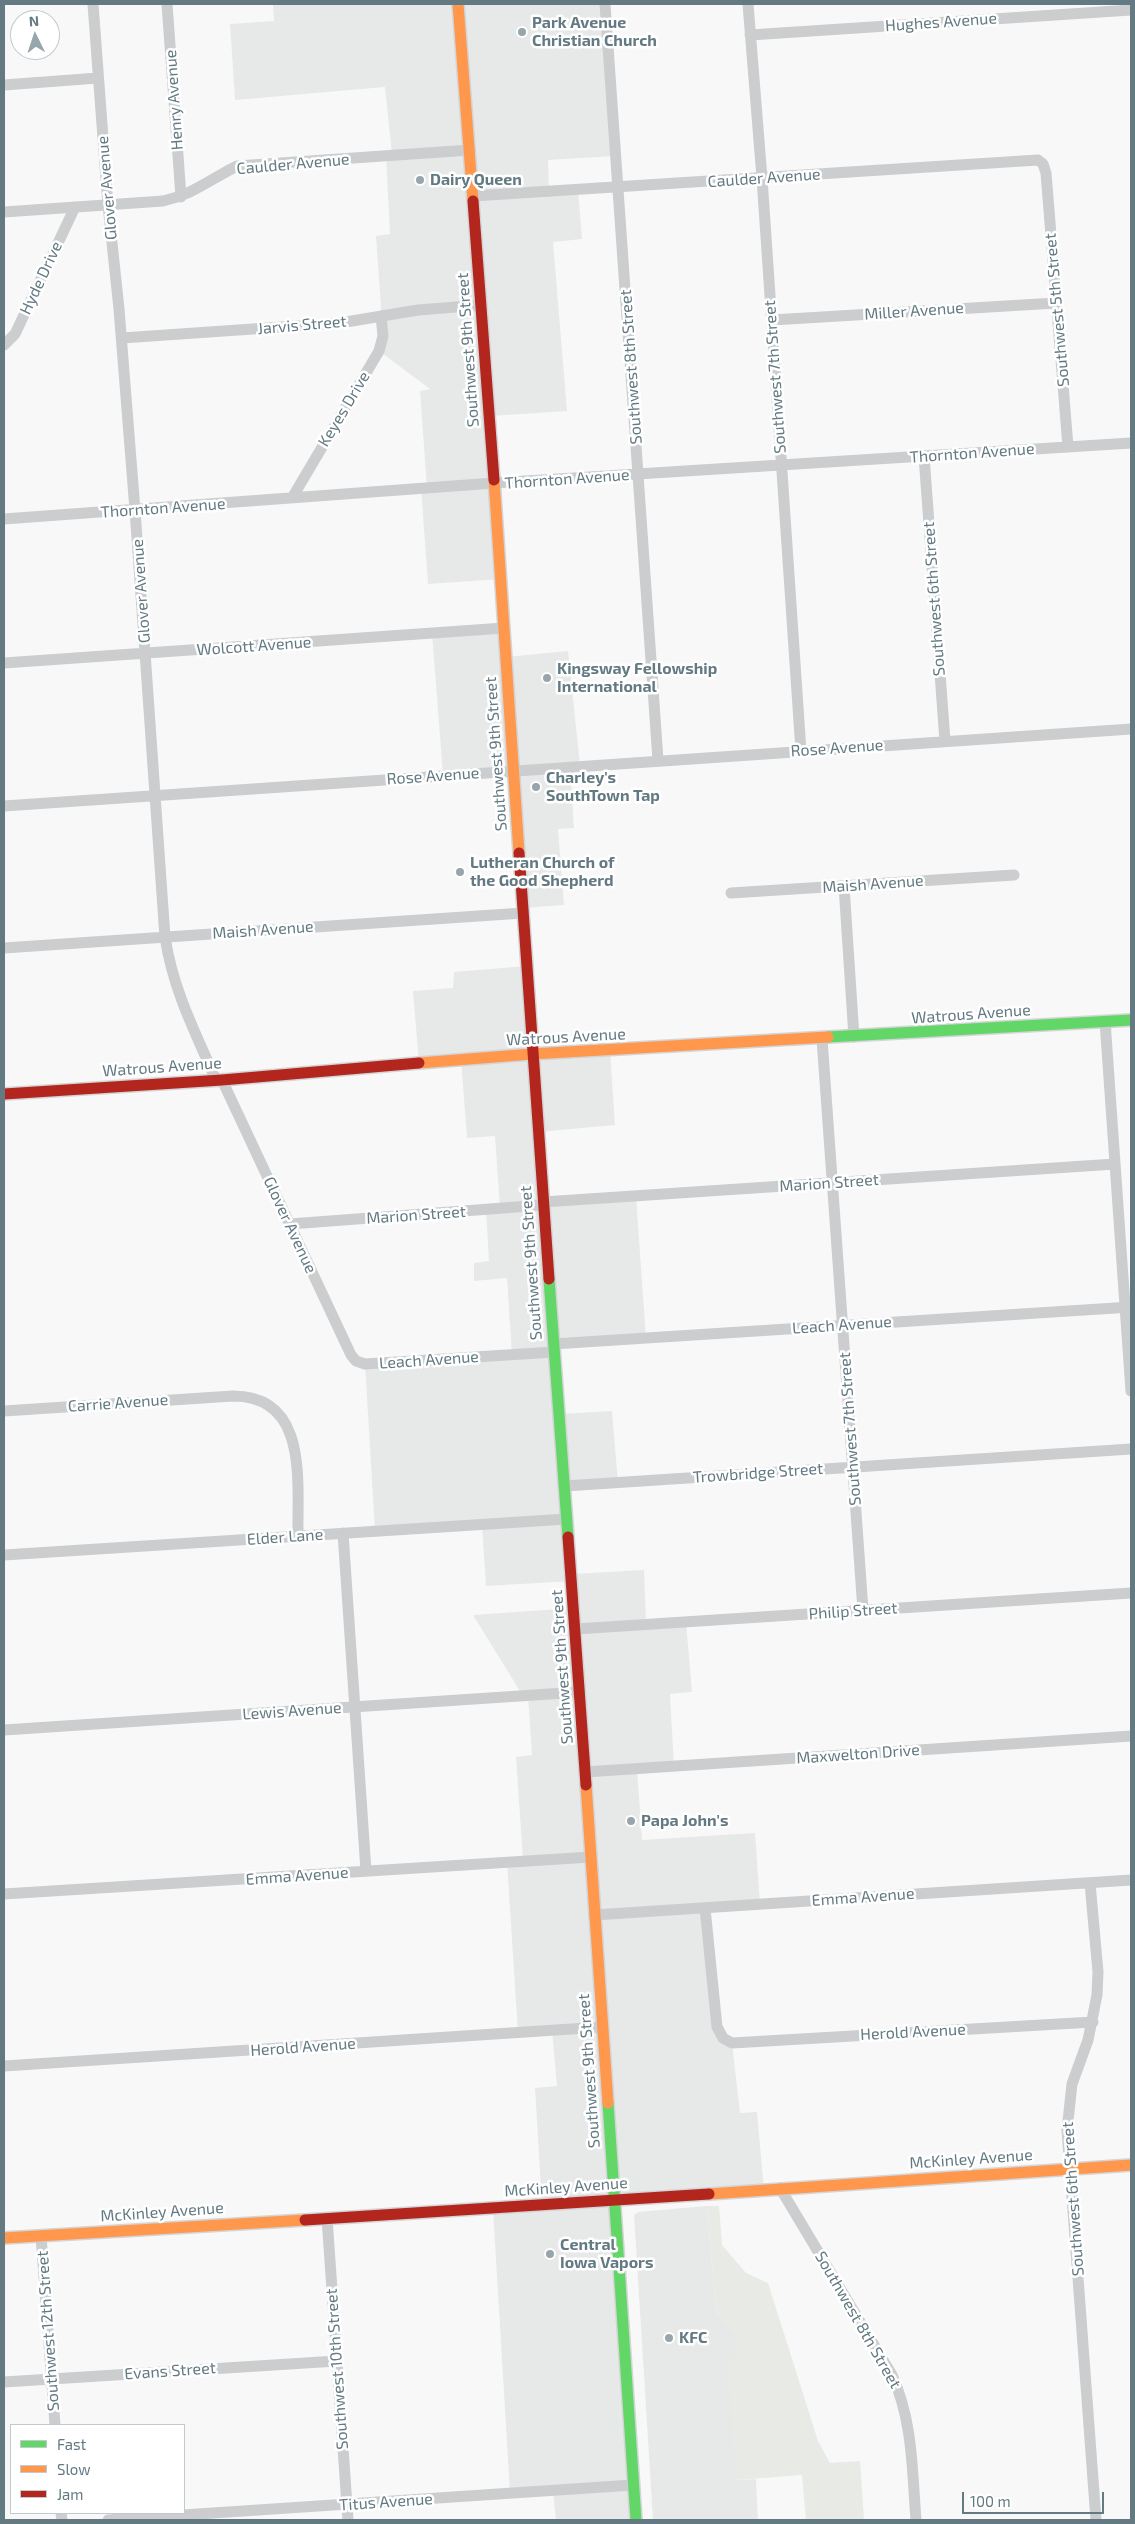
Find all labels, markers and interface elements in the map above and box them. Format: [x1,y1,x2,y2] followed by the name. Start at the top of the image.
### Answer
[884,9,998,35] street label: Hughes Avenue
[10,10,60,60] north arrow
[28,12,40,29] text: N
[532,13,657,51] place label: Park Avenue Christian Church
[516,26,528,38] marker: Park Avenue Christian Church
[161,49,187,151] street label: Henry Avenue
[93,135,121,241] street label: Glover Avenue
[236,150,350,178] street label: Caulder Avenue
[707,164,821,192] street label: Caulder Avenue
[430,170,522,190] place label: Dairy Queen
[414,174,426,186] marker: Dairy Queen
[1041,232,1073,388] street label: Southwest 5th Street
[16,238,66,318] street label: Hyde Drive
[453,272,483,428] street label: Southwest 9th Street
[616,289,646,445] street label: Southwest 8th Street
[864,298,964,324] street label: Miller Avenue
[760,300,790,454] street label: Southwest 7th Street
[257,312,347,338] street label: Jarvis Street
[314,368,374,450] street label: Keyes Drive
[909,439,1035,467] street label: Thornton Avenue
[504,465,630,493] street label: Thornton Avenue
[100,494,226,522] street label: Thornton Avenue
[919,521,949,677] street label: Southwest 6th Street
[128,538,154,644] street label: Glover Avenue
[196,632,312,660] street label: Wolcott Avenue
[557,659,717,697] place label: Kingsway Fellowship International
[541,672,553,684] marker: Kingsway Fellowship International
[481,676,511,832] street label: Southwest 9th Street
[790,735,884,761] street label: Rose Avenue
[386,763,480,789] street label: Rose Avenue
[546,768,660,806] place label: Charley's SouthTown Tap
[530,781,542,793] marker: Charley's SouthTown Tap
[470,853,615,891] place label: Lutheran Church of the Good Shepherd
[454,866,466,878] marker: Lutheran Church of the Good Shepherd
[822,871,924,897] street label: Maish Avenue
[212,917,314,943] street label: Maish Avenue
[911,1000,1031,1028] street label: Watrous Avenue
[506,1024,626,1050] street label: Watrous Avenue
[102,1053,222,1081] street label: Watrous Avenue
[779,1170,879,1196] street label: Marion Street
[259,1174,321,1276] street label: Glover Avenue
[516,1185,546,1341] street label: Southwest 9th Street
[366,1202,466,1228] street label: Marion Street
[792,1312,892,1338] street label: Leach Avenue
[379,1347,479,1373] street label: Leach Avenue
[835,1352,865,1506] street label: Southwest 7th Street
[67,1390,169,1416] street label: Carrie Avenue
[692,1459,824,1487] street label: Trowbridge Street
[246,1525,324,1549] street label: Elder Lane
[547,1589,577,1745] street label: Southwest 9th Street
[808,1598,898,1624] street label: Philip Street
[242,1698,342,1724] street label: Lewis Avenue
[796,1740,920,1768] street label: Maxwelton Drive
[641,1811,728,1831] place label: Papa John's
[625,1815,637,1827] marker: Papa John's
[245,1863,349,1889] street label: Emma Avenue
[811,1884,915,1910] street label: Emma Avenue
[574,1993,604,2149] street label: Southwest 9th Street
[860,2020,966,2044] street label: Herold Avenue
[250,2034,356,2060] street label: Herold Avenue
[1058,2121,1088,2277] street label: Southwest 6th Street
[909,2145,1033,2173] street label: McKinley Avenue
[504,2173,628,2201] street label: McKinley Avenue
[100,2198,224,2226] street label: McKinley Avenue
[560,2235,653,2273] place label: Central Iowa Vapors
[544,2248,556,2260] marker: Central Iowa Vapors
[811,2248,905,2392] street label: Southwest 8th Street
[33,2250,63,2412] street label: Southwest 12th Street
[322,2288,352,2450] street label: Southwest 10th Street
[679,2328,707,2348] place label: KFC
[663,2332,675,2344] marker: KFC
[124,2358,216,2384] street label: Evans Street
[10,2424,185,2514] legend
[57,2435,86,2453] text: Fast
[57,2460,91,2478] text: Slow
[965,2482,1108,2514] scale bar
[57,2485,83,2503] text: Jam
[339,2489,433,2515] street label: Titus Avenue
[970,2492,1011,2510] text: 100 m

